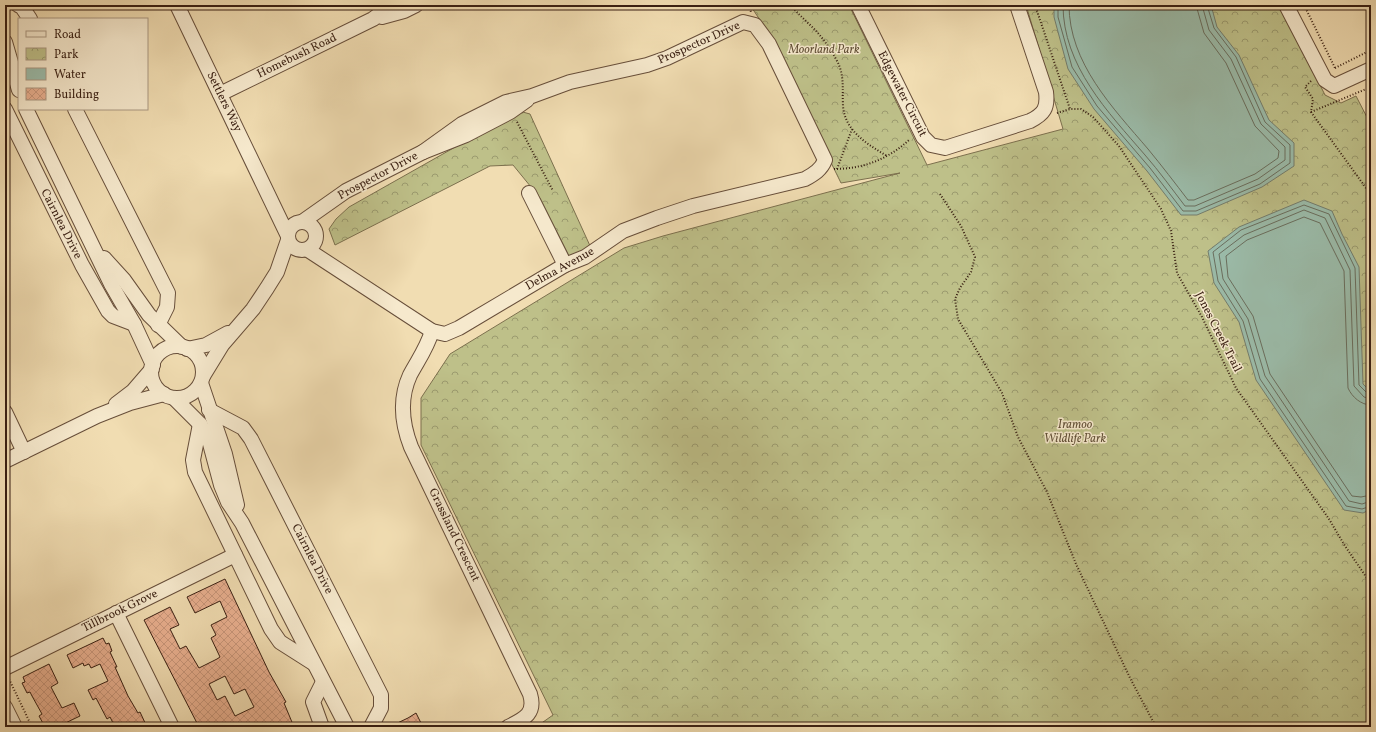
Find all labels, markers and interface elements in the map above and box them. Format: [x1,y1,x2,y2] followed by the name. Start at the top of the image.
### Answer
[18,18,148,110] legend
[655,18,743,68] street label: Prospector Drive
[54,27,81,43] text: Road
[254,30,340,82] street label: Homebush Road
[787,42,860,58] park label: Moorland Park
[54,47,79,63] text: Park
[873,48,931,140] street label: Edgewater Circuit
[54,67,86,83] text: Water
[202,69,246,135] street label: Settlers Way
[54,87,99,103] text: Building
[335,148,421,204] street label: Prospector Drive
[36,186,86,262] street label: Cairnlea Drive
[523,243,598,294] street label: Delma Avenue
[1191,289,1245,375] street label: Jones Creek Trail
[1044,417,1106,447] park label: Iramoo Wildlife Park
[424,486,484,584] street label: Grassland Crescent
[287,521,337,597] street label: Cairnlea Drive
[79,586,161,636] street label: Tillbrook Grove

